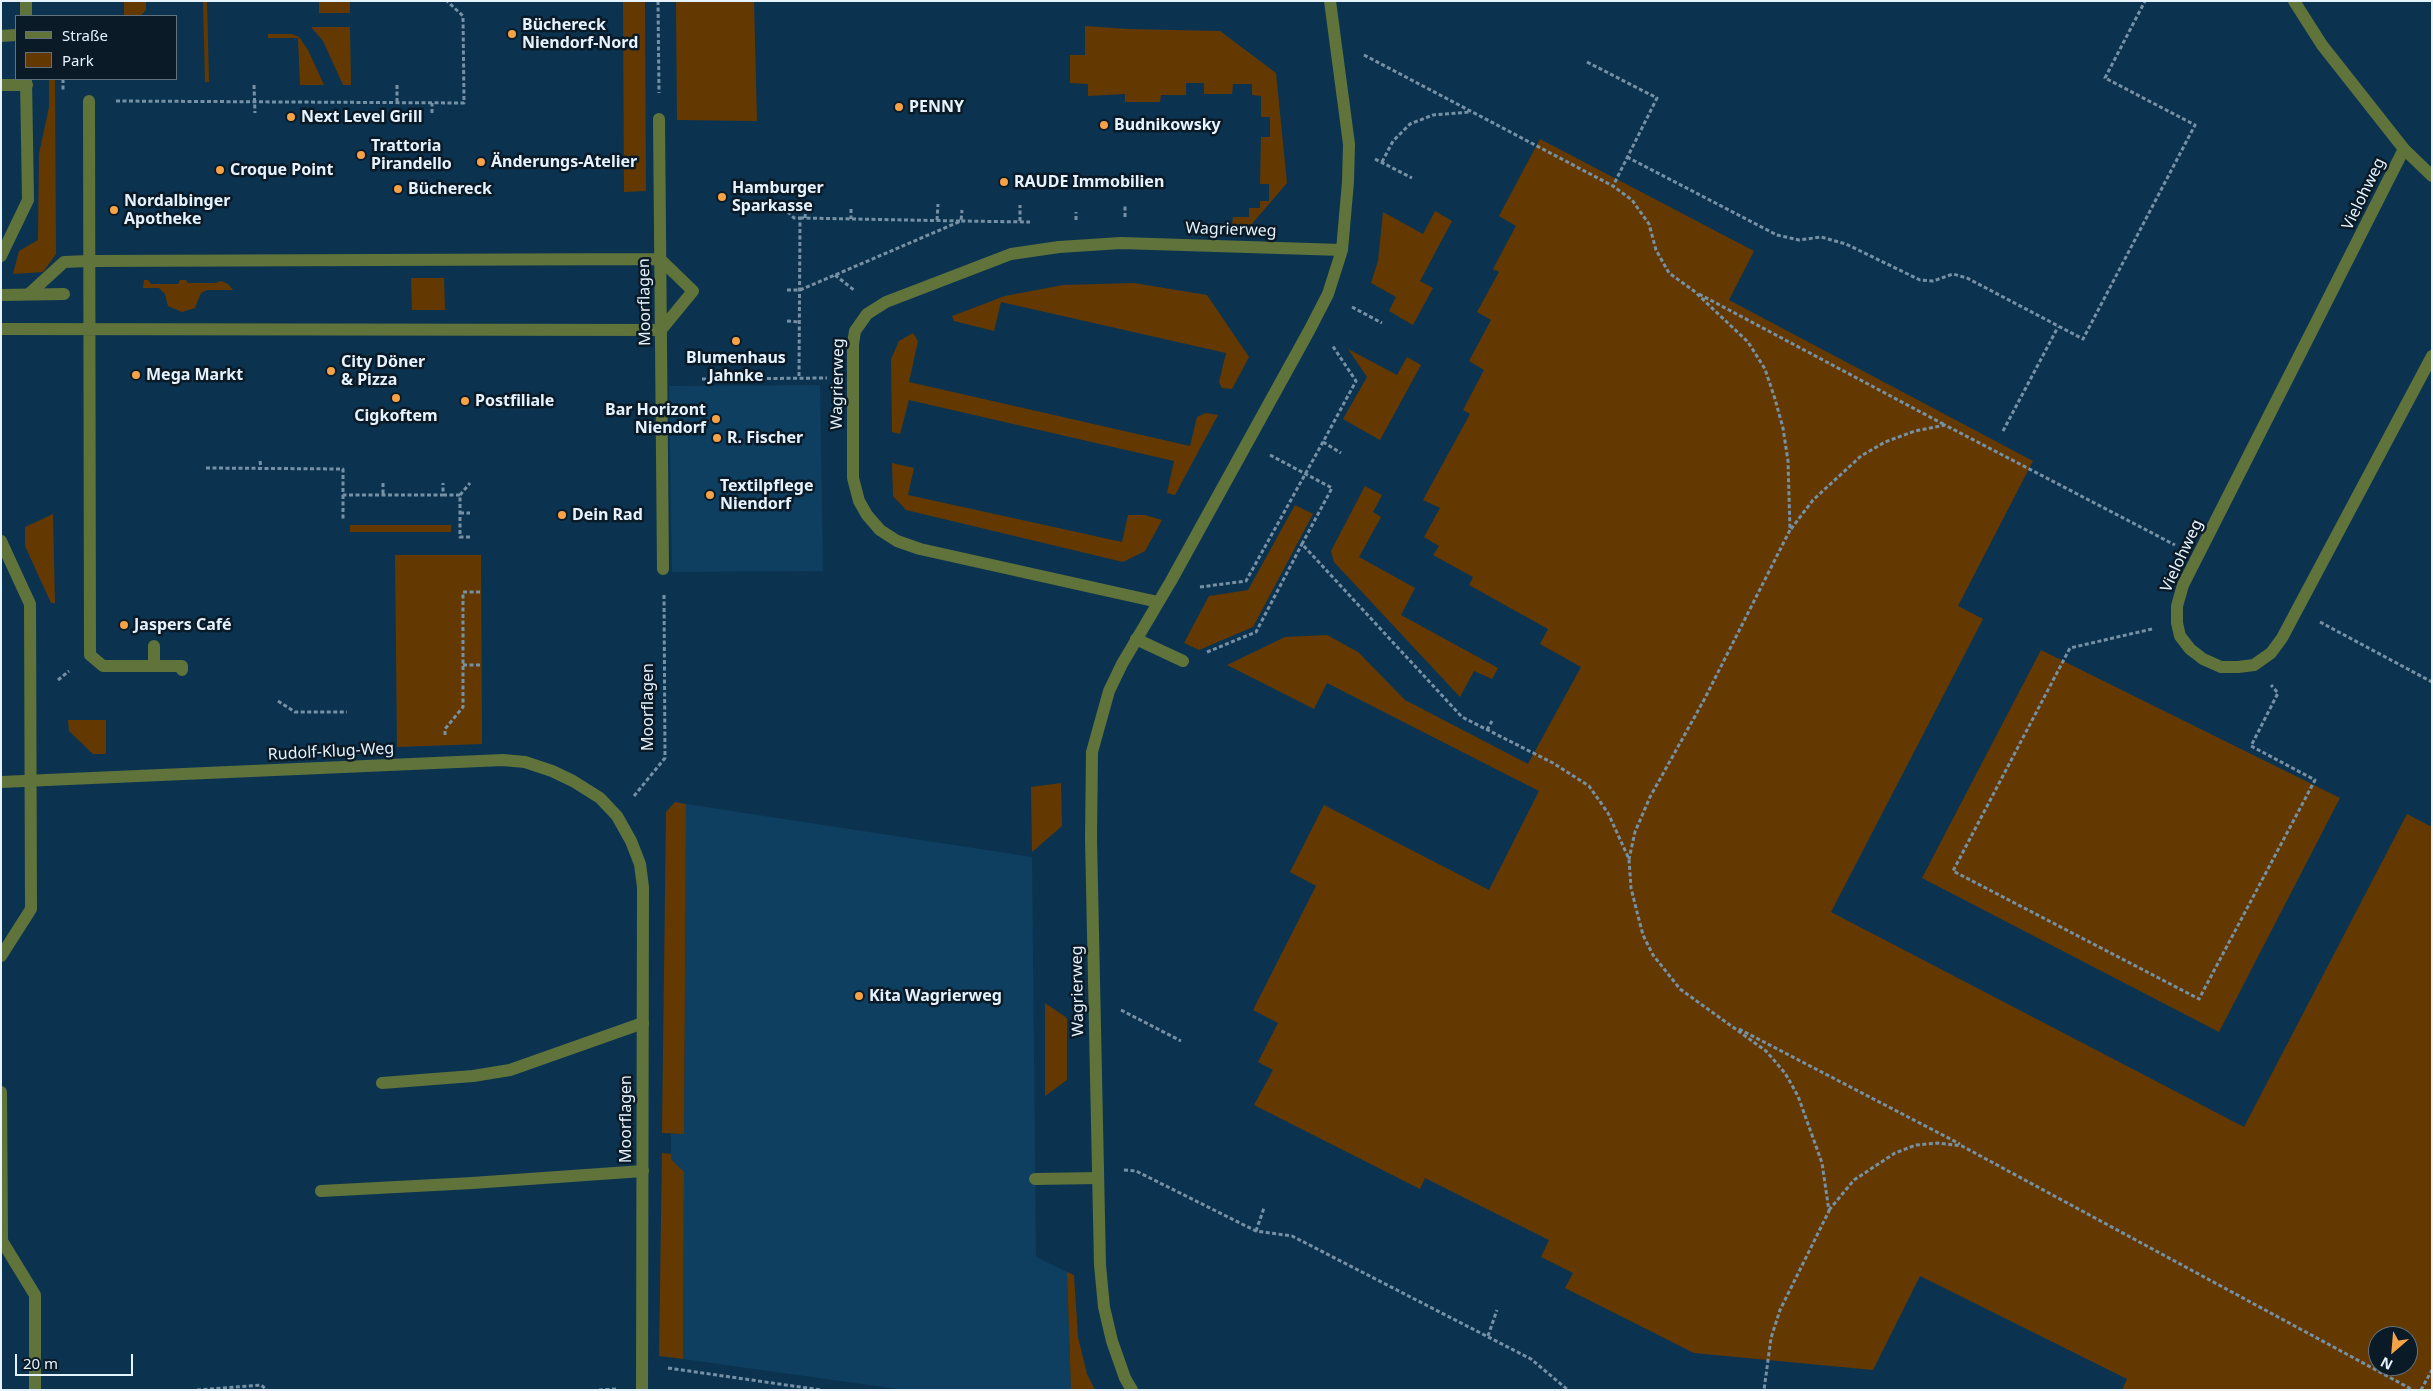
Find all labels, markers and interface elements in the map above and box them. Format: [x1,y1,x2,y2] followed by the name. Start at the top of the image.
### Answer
[15,15,178,80] legend
[522,15,638,53] place label: Büchereck Niendorf-Nord
[62,25,108,45] text: Straße
[506,28,518,40] marker: Büchereck Niendorf-Nord
[62,50,94,70] text: Park
[909,97,964,117] place label: PENNY
[893,101,905,113] marker: PENNY
[301,107,422,127] place label: Next Level Grill
[285,111,297,123] marker: Next Level Grill
[1114,115,1221,135] place label: Budnikowsky
[1098,119,1110,131] marker: Budnikowsky
[371,136,452,174] place label: Trattoria Pirandello
[355,149,367,161] marker: Trattoria Pirandello
[491,152,637,172] place label: Änderungs-Atelier
[2338,155,2390,233] street label: Vielohweg
[475,156,487,168] marker: Änderungs-Atelier
[230,160,333,180] place label: Croque Point
[214,164,226,176] marker: Croque Point
[1014,172,1164,192] place label: RAUDE Immobilien
[998,176,1010,188] marker: RAUDE Immobilien
[732,178,824,216] place label: Hamburger Sparkasse
[408,179,492,199] place label: Büchereck
[392,183,404,195] marker: Büchereck
[124,191,230,229] place label: Nordalbinger Apotheke
[716,191,728,203] marker: Hamburger Sparkasse
[108,204,120,216] marker: Nordalbinger Apotheke
[1185,219,1277,241] street label: Wagrierweg
[635,258,655,346] street label: Moorflagen
[730,335,742,347] marker: Blumenhaus Jahnke
[828,338,848,430] street label: Wagrierweg
[686,348,786,386] place label: Blumenhaus Jahnke
[341,352,425,390] place label: City Döner & Pizza
[146,365,243,385] place label: Mega Markt
[325,365,337,377] marker: City Döner & Pizza
[130,369,142,381] marker: Mega Markt
[475,391,554,411] place label: Postfiliale
[390,392,402,404] marker: Cigkoftem
[459,395,471,407] marker: Postfiliale
[605,400,706,438] place label: Bar Horizont Niendorf
[354,406,438,426] place label: Cigkoftem
[710,413,722,425] marker: Bar Horizont Niendorf
[727,428,803,448] place label: R. Fischer
[711,432,723,444] marker: R. Fischer
[720,476,813,514] place label: Textilpflege Niendorf
[704,489,716,501] marker: Textilpflege Niendorf
[572,505,643,525] place label: Dein Rad
[556,509,568,521] marker: Dein Rad
[2157,517,2207,595] street label: Vielohweg
[134,615,232,635] place label: Jaspers Café
[118,619,130,631] marker: Jaspers Café
[638,663,658,751] street label: Moorflagen
[267,739,395,765] street label: Rudolf-Klug-Weg
[1068,945,1088,1037] street label: Wagrierweg
[869,986,1002,1006] place label: Kita Wagrierweg
[853,990,865,1002] marker: Kita Wagrierweg
[616,1075,636,1163] street label: Moorflagen
[2368,1326,2418,1376] north arrow
[18,1344,135,1376] scale bar
[23,1353,58,1373] text: 20 m
[2377,1353,2396,1375] text: N

